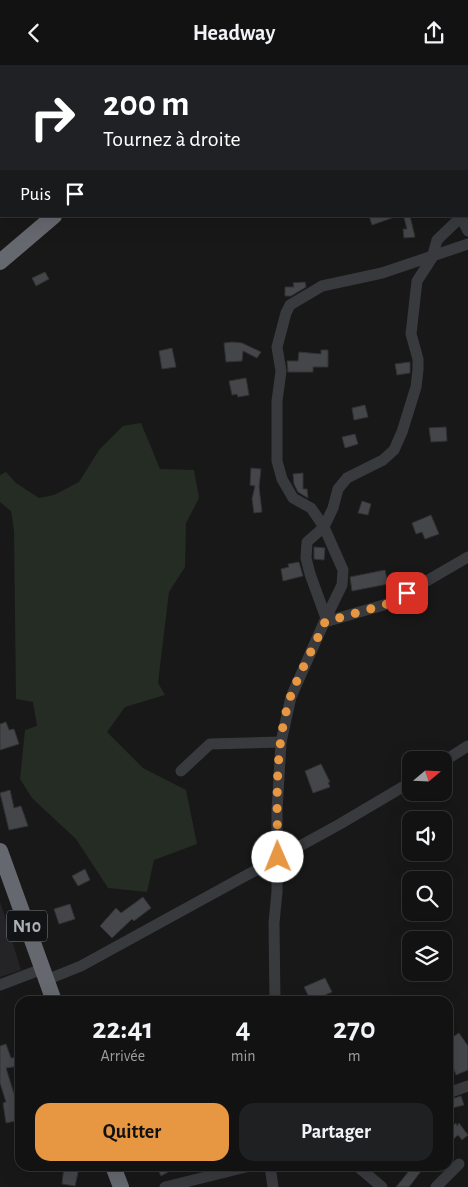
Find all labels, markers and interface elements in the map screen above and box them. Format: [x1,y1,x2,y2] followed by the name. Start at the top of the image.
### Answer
[20,19,48,47] icon: back
[420,19,448,47] icon: share
[193,22,275,44] text: Headway
[20,85,85,150] icon: right
[103,87,190,122] text: 200 m
[103,128,241,150] text: Tournez à droite
[61,180,89,208] icon: arrive
[20,185,51,204] text: Puis
[386,572,428,614] pin
[393,579,421,607] icon: arrive
[402,751,452,801] north arrow
[402,751,452,981] map controls
[402,811,452,861] button: sound
[251,830,303,882] position arrow
[402,871,452,921] button: search
[7,911,47,941] road number: N10
[402,931,452,981] button: layers
[92,1014,153,1044] text: 22:41
[236,1014,251,1044] text: 4
[333,1014,376,1044] text: 270
[101,1048,145,1064] text: Arrivée
[231,1048,256,1064] text: min
[348,1048,361,1064] text: m
[35,1103,229,1161] button: Quitter
[239,1103,433,1161] button: Partager

